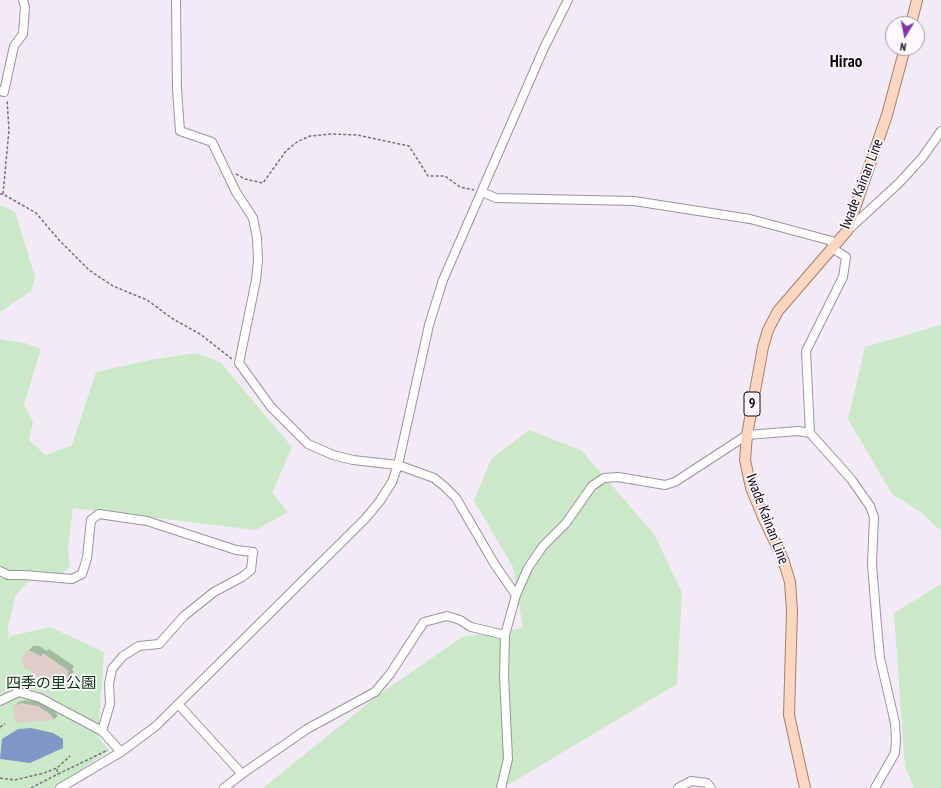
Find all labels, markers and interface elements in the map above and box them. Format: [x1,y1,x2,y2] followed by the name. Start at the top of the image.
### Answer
[885,16,925,56] north arrow
[899,39,907,54] text: N
[830,52,862,72] district label: Hirao
[837,136,887,232] street label: Iwade Kainan Line
[744,392,760,416] road number: 9
[742,471,792,567] street label: Iwade Kainan Line
[6,675,96,693] park label: 四季の里公園

